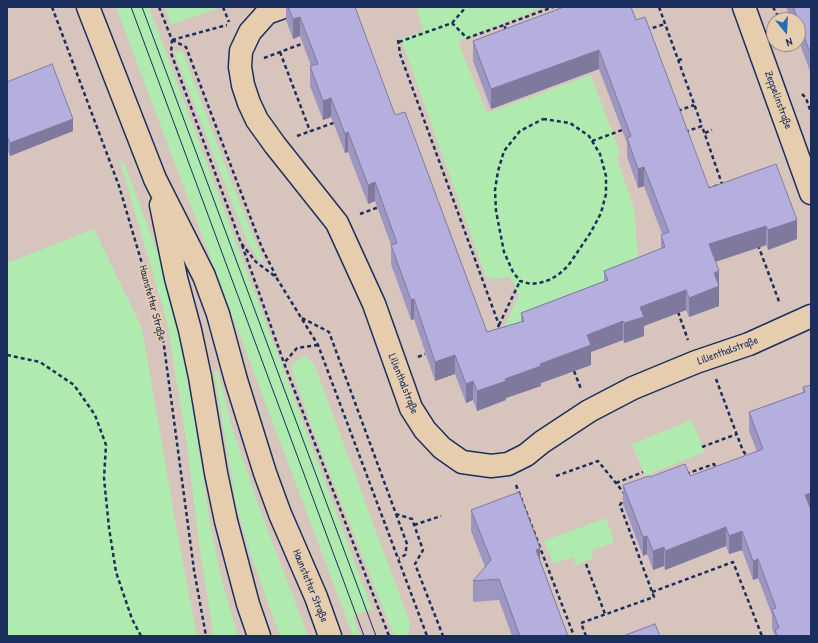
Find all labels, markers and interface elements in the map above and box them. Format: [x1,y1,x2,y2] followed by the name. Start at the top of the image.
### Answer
[766,12,806,52] north arrow
[784,35,794,50] text: N
[761,69,795,131] street label: Zeppelinstraße
[136,264,168,342] street label: Haunstetter Straße
[696,334,760,368] street label: Lilienthalstraße
[385,352,421,416] street label: Lilienthalstraße
[289,548,331,624] street label: Haunstetter Straße

